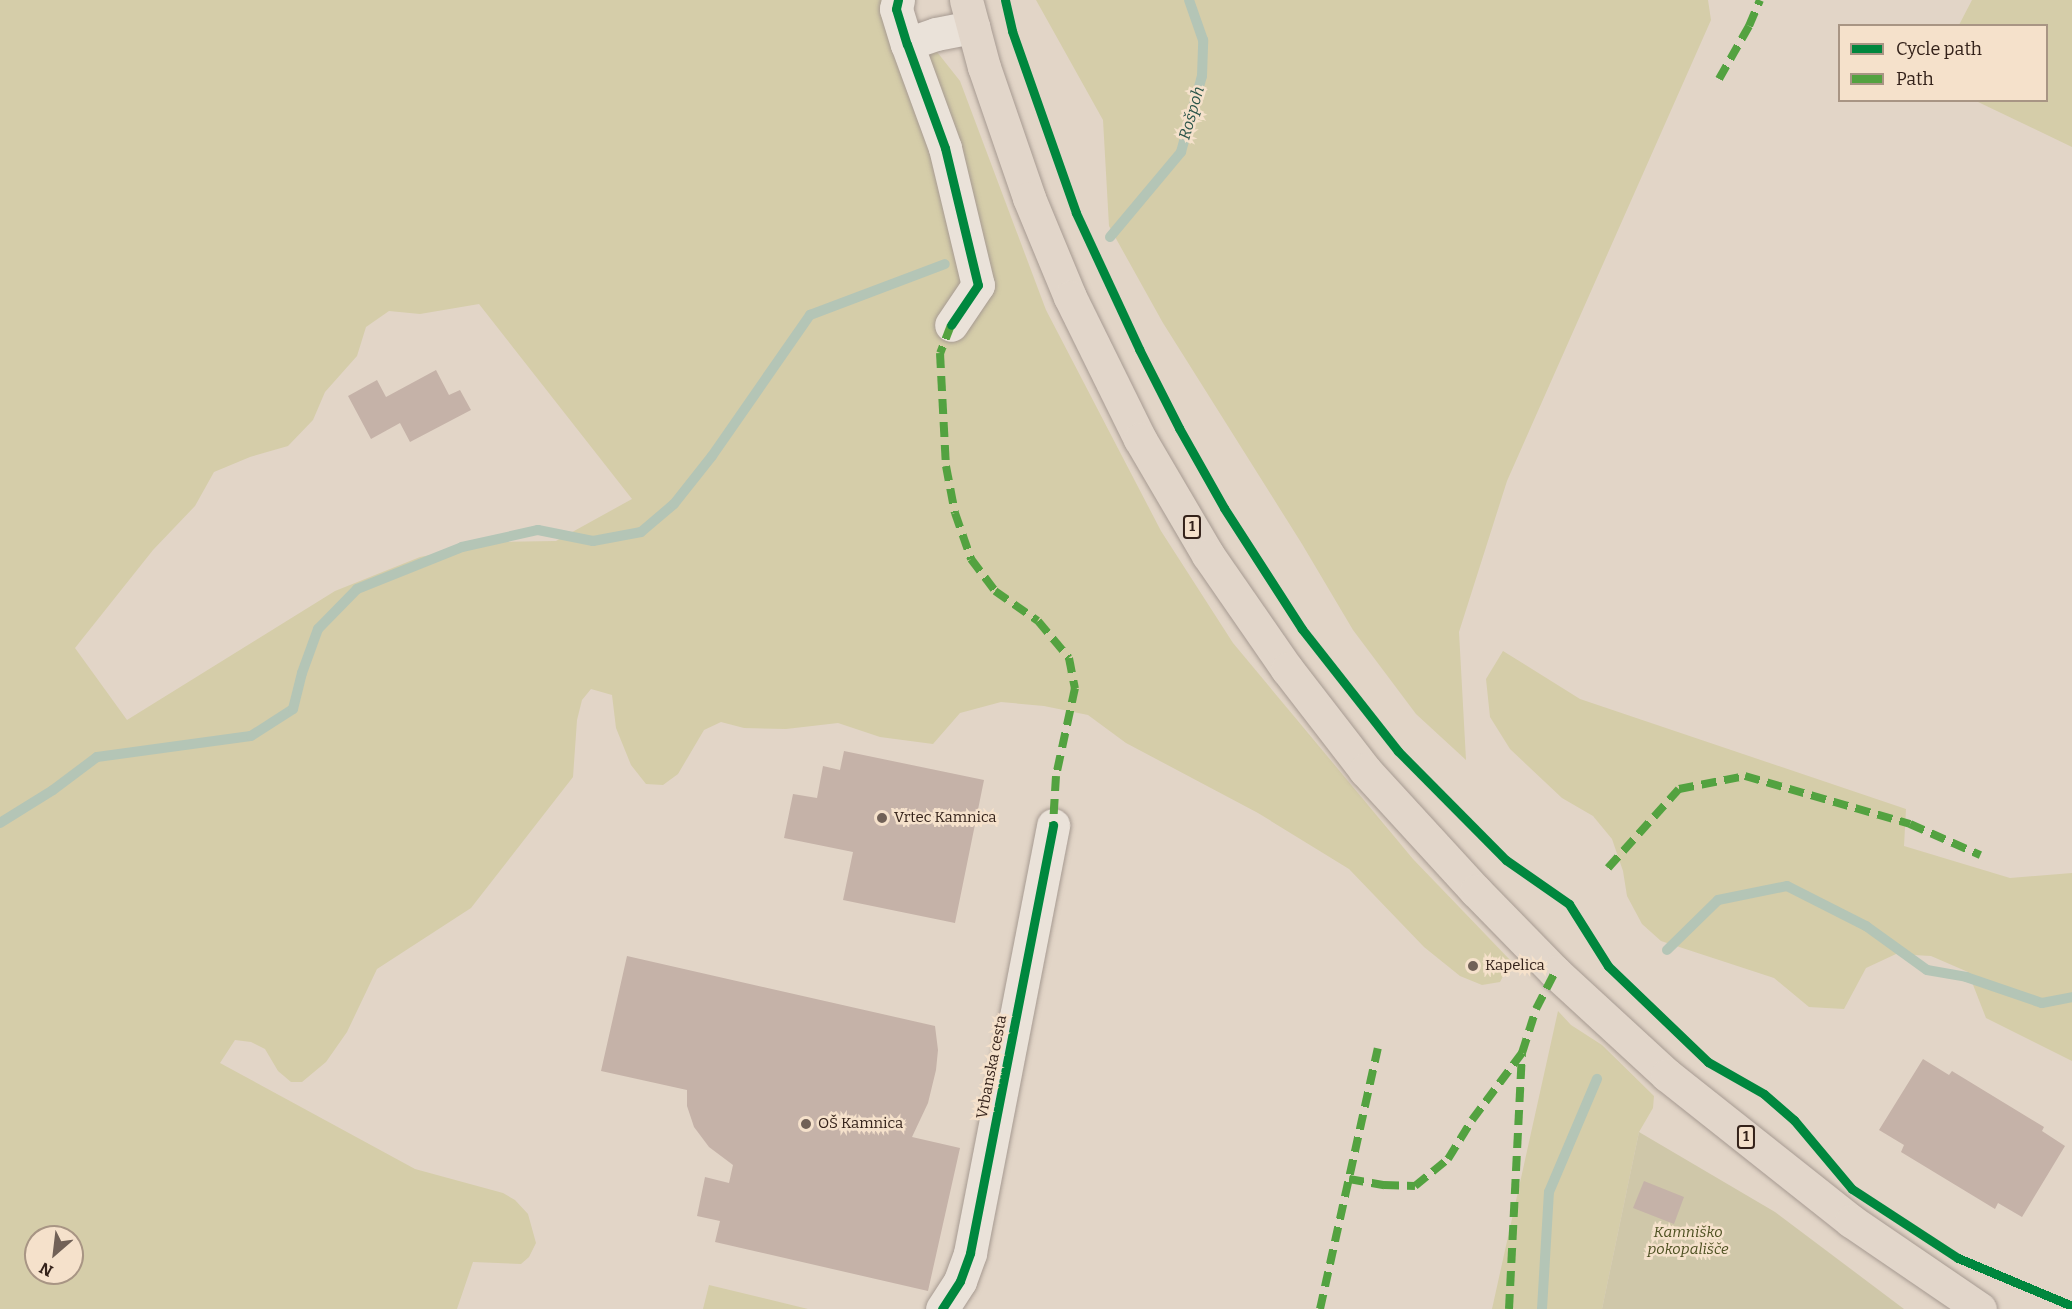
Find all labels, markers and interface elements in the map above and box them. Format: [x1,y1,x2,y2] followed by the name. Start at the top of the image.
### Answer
[1838,24,2048,102] legend
[1896,38,1982,60] text: Cycle path
[1896,68,1934,90] text: Path
[1175,84,1209,142] water label: Rošpoh
[1182,516,1202,538] road number: 1
[894,809,997,827] place label: Vrtec Kamnica
[875,811,889,825] marker: Vrtec Kamnica
[1485,957,1545,975] place label: Kapelica
[1466,959,1480,973] marker: Kapelica
[973,1014,1011,1120] street label: Vrbanska cesta
[818,1115,903,1133] place label: OŠ Kamnica
[799,1117,813,1131] marker: OŠ Kamnica
[1736,1126,1756,1148] road number: 1
[1647,1223,1729,1258] park label: Kamniško pokopališče
[24,1225,84,1285] north arrow
[36,1258,56,1281] text: N

